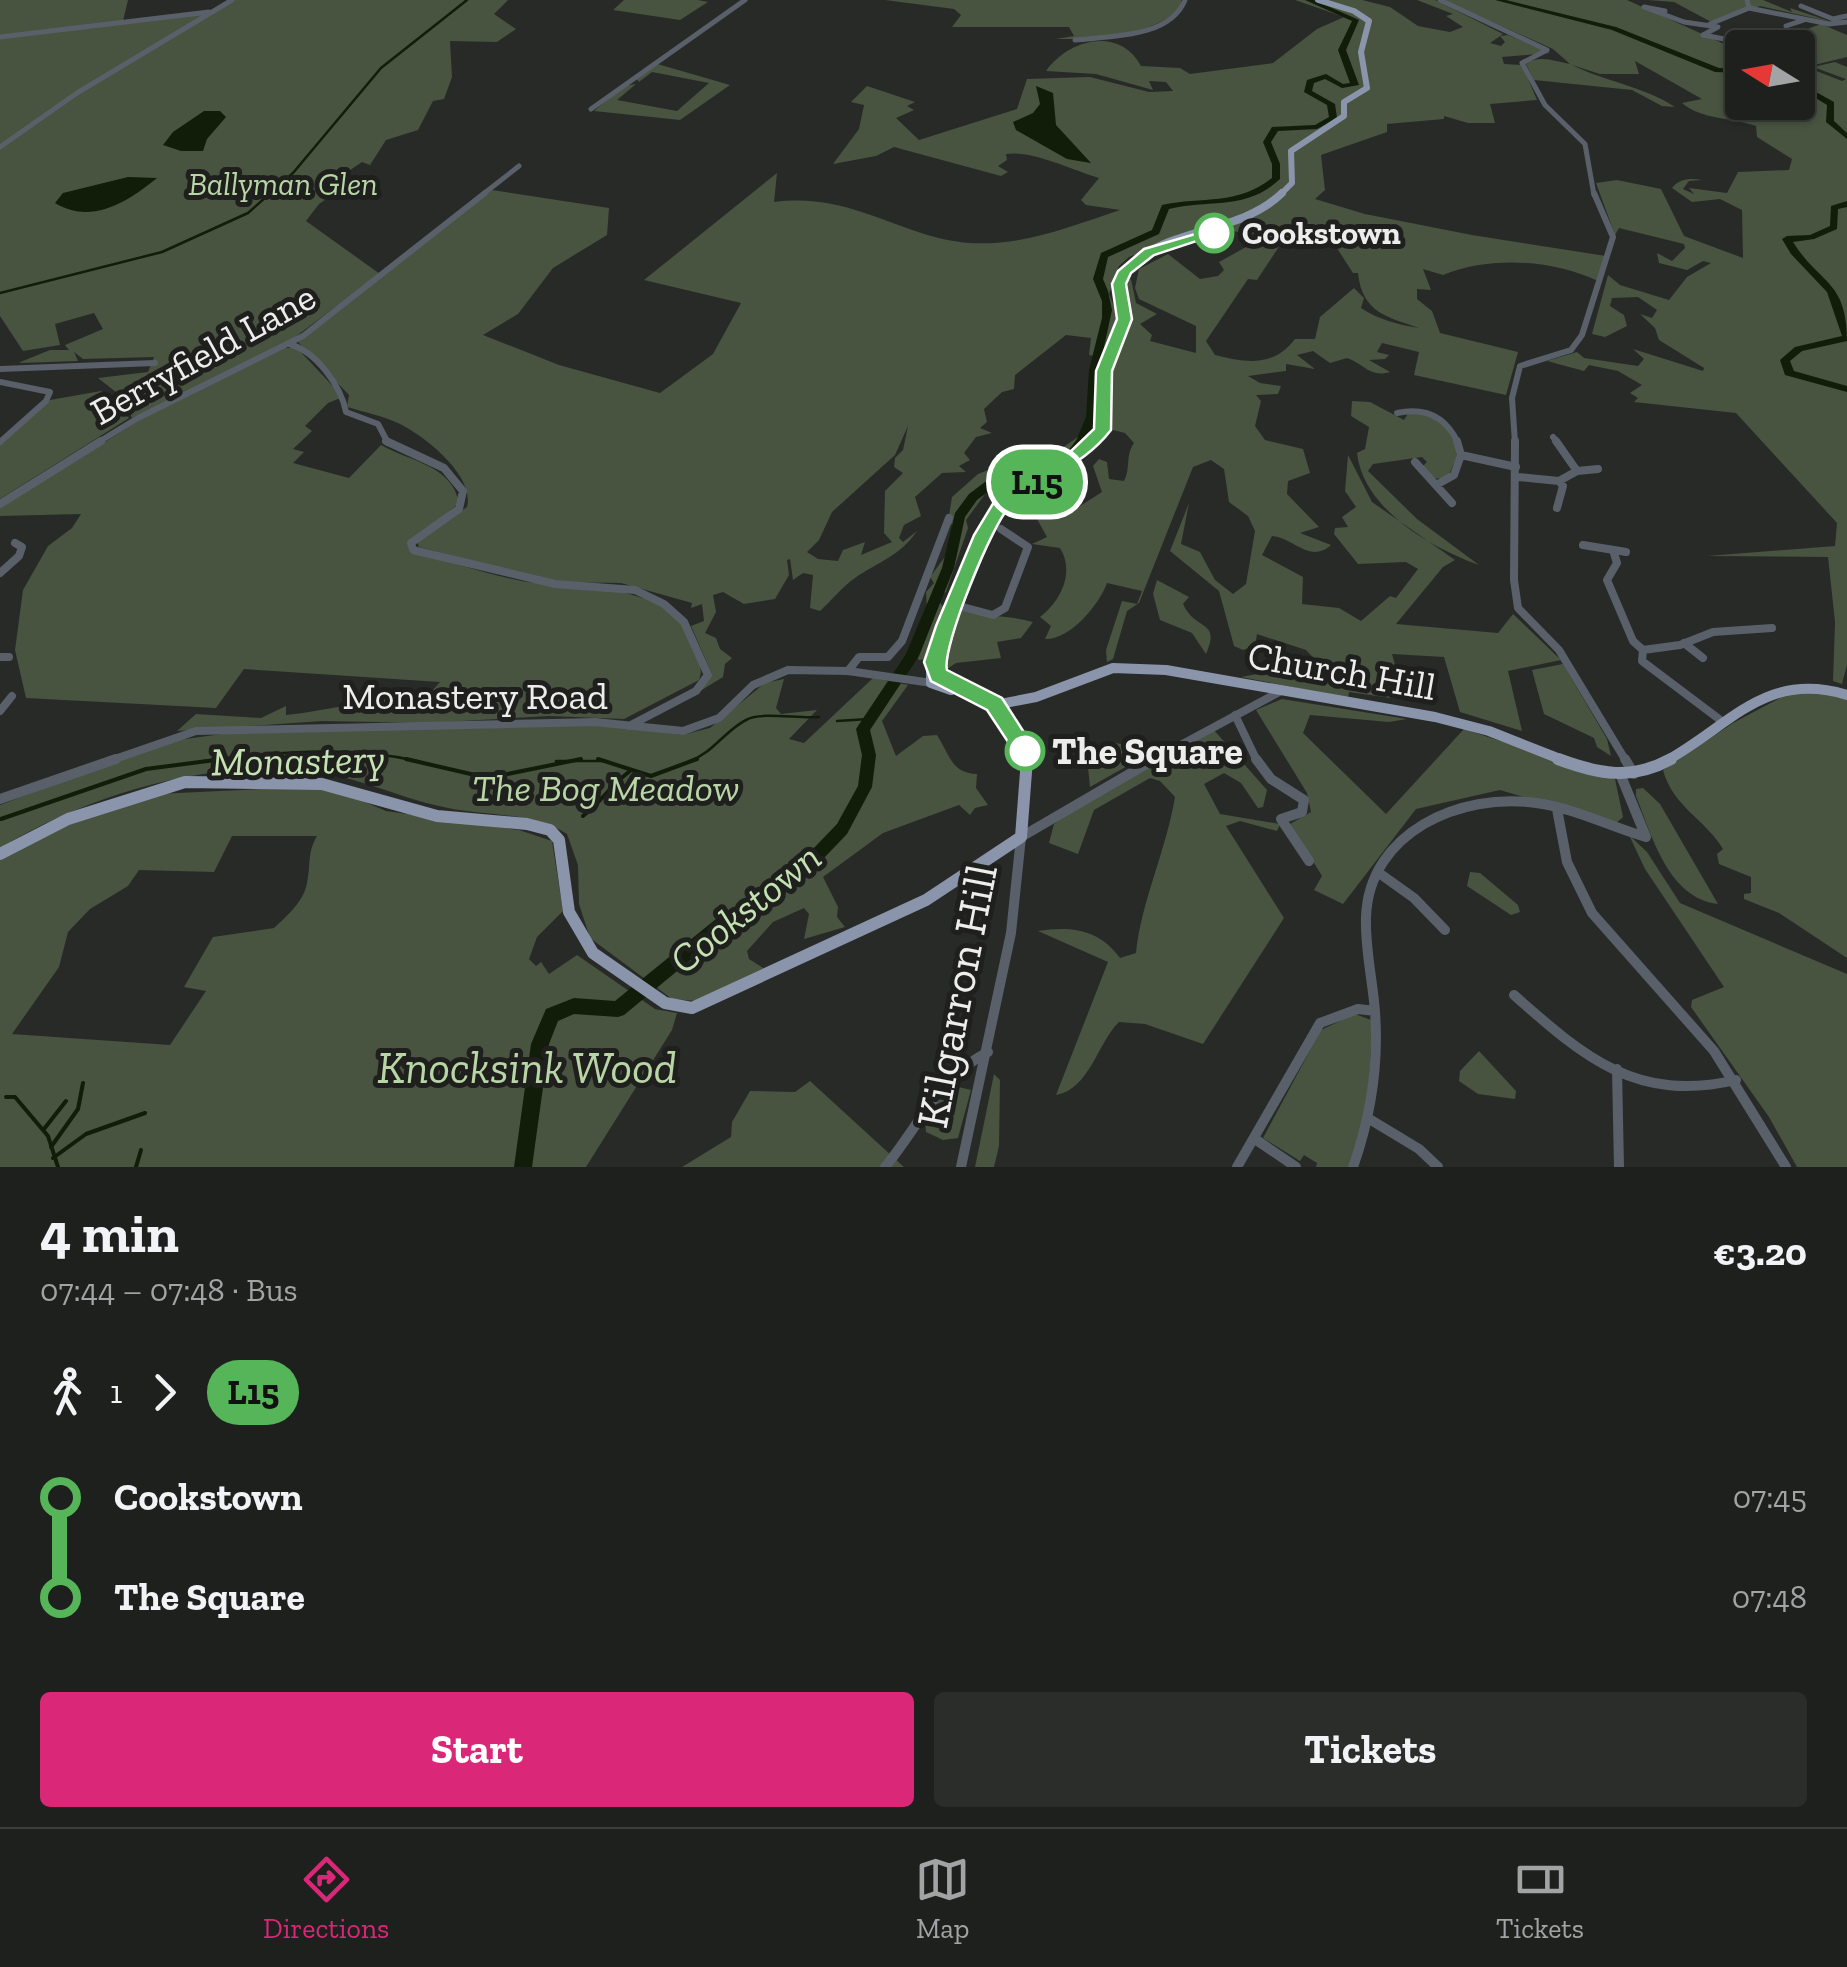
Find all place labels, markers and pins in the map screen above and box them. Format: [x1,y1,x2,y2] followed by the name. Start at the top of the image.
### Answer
[1195,214,1233,252] marker: Cookstown
[1242,214,1401,252] place label: Cookstown
[1052,728,1243,774] place label: The Square
[1006,732,1044,770] marker: The Square

